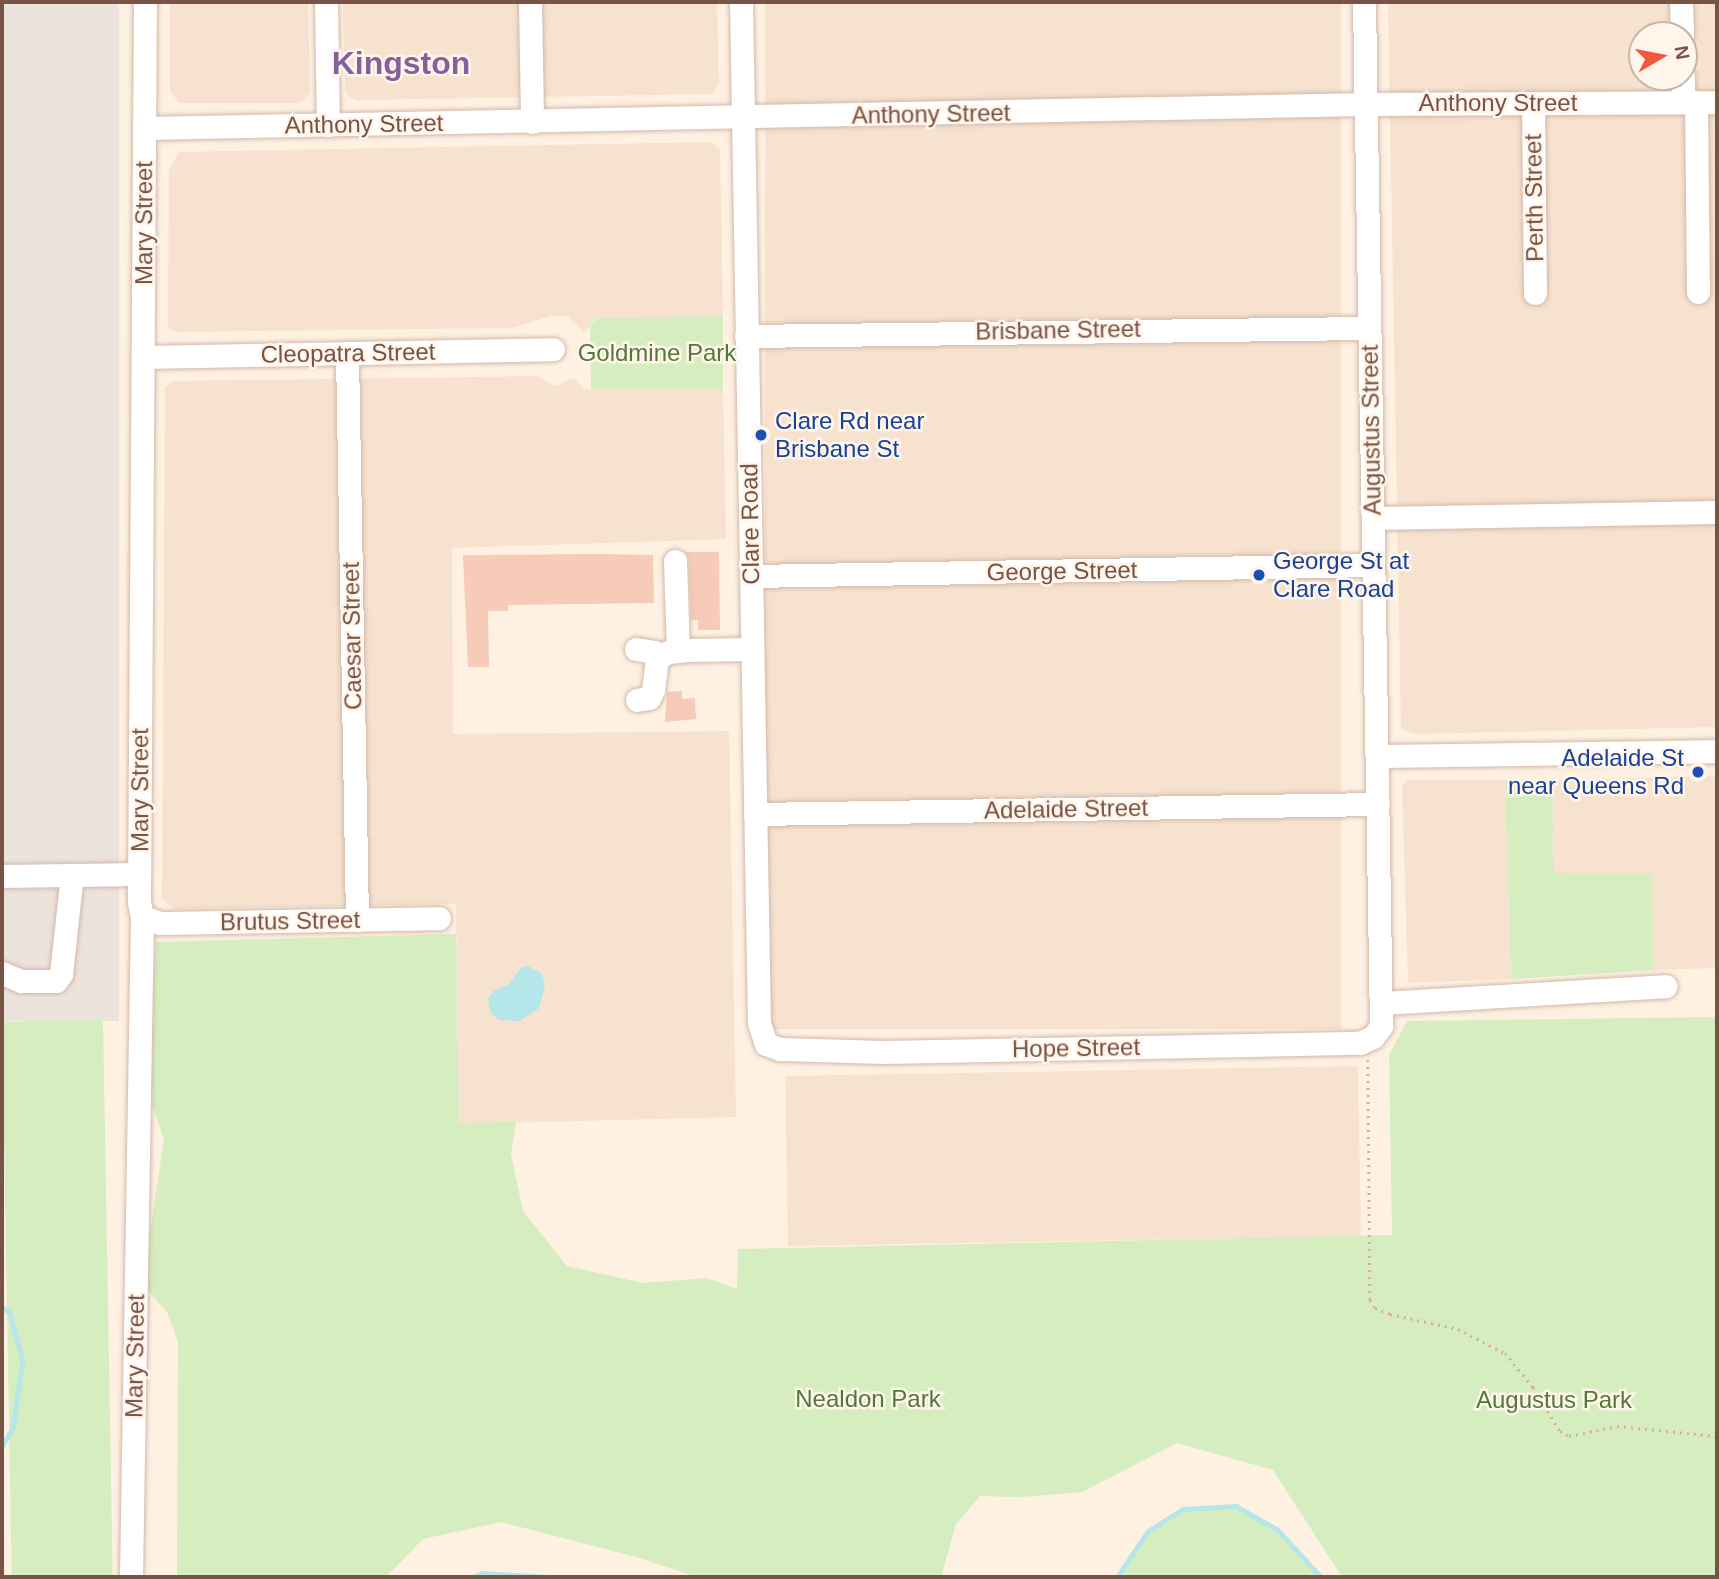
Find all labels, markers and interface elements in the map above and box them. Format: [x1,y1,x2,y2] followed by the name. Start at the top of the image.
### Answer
[1628,21,1698,91] north arrow
[332,44,470,82] district label: Kingston
[1671,44,1694,61] text: N
[1419,89,1577,117] street label: Anthony Street
[851,98,1011,130] street label: Anthony Street
[284,108,444,140] street label: Anthony Street
[1518,134,1550,262] street label: Perth Street
[130,161,158,285] street label: Mary Street
[975,314,1141,346] street label: Brisbane Street
[260,337,436,369] street label: Cleopatra Street
[578,339,736,367] park label: Goldmine Park
[1355,344,1387,516] street label: Augustus Street
[775,407,924,463] place label: Clare Rd near Brisbane St
[753,427,769,443] marker: Clare Rd near Brisbane St
[735,463,765,585] street label: Clare Road
[1273,547,1409,603] place label: George St at Clare Road
[986,555,1138,587] street label: George Street
[336,562,368,710] street label: Caesar Street
[1251,567,1267,583] marker: George St at Clare Road
[126,728,154,852] street label: Mary Street
[1508,744,1684,800] place label: Adelaide St near Queens Rd
[1690,764,1706,780] marker: Adelaide St near Queens Rd
[984,793,1148,825] street label: Adelaide Street
[220,905,360,937] street label: Brutus Street
[1012,1032,1140,1064] street label: Hope Street
[120,1294,150,1418] street label: Mary Street
[795,1385,941,1413] park label: Nealdon Park
[1476,1386,1632,1414] park label: Augustus Park

